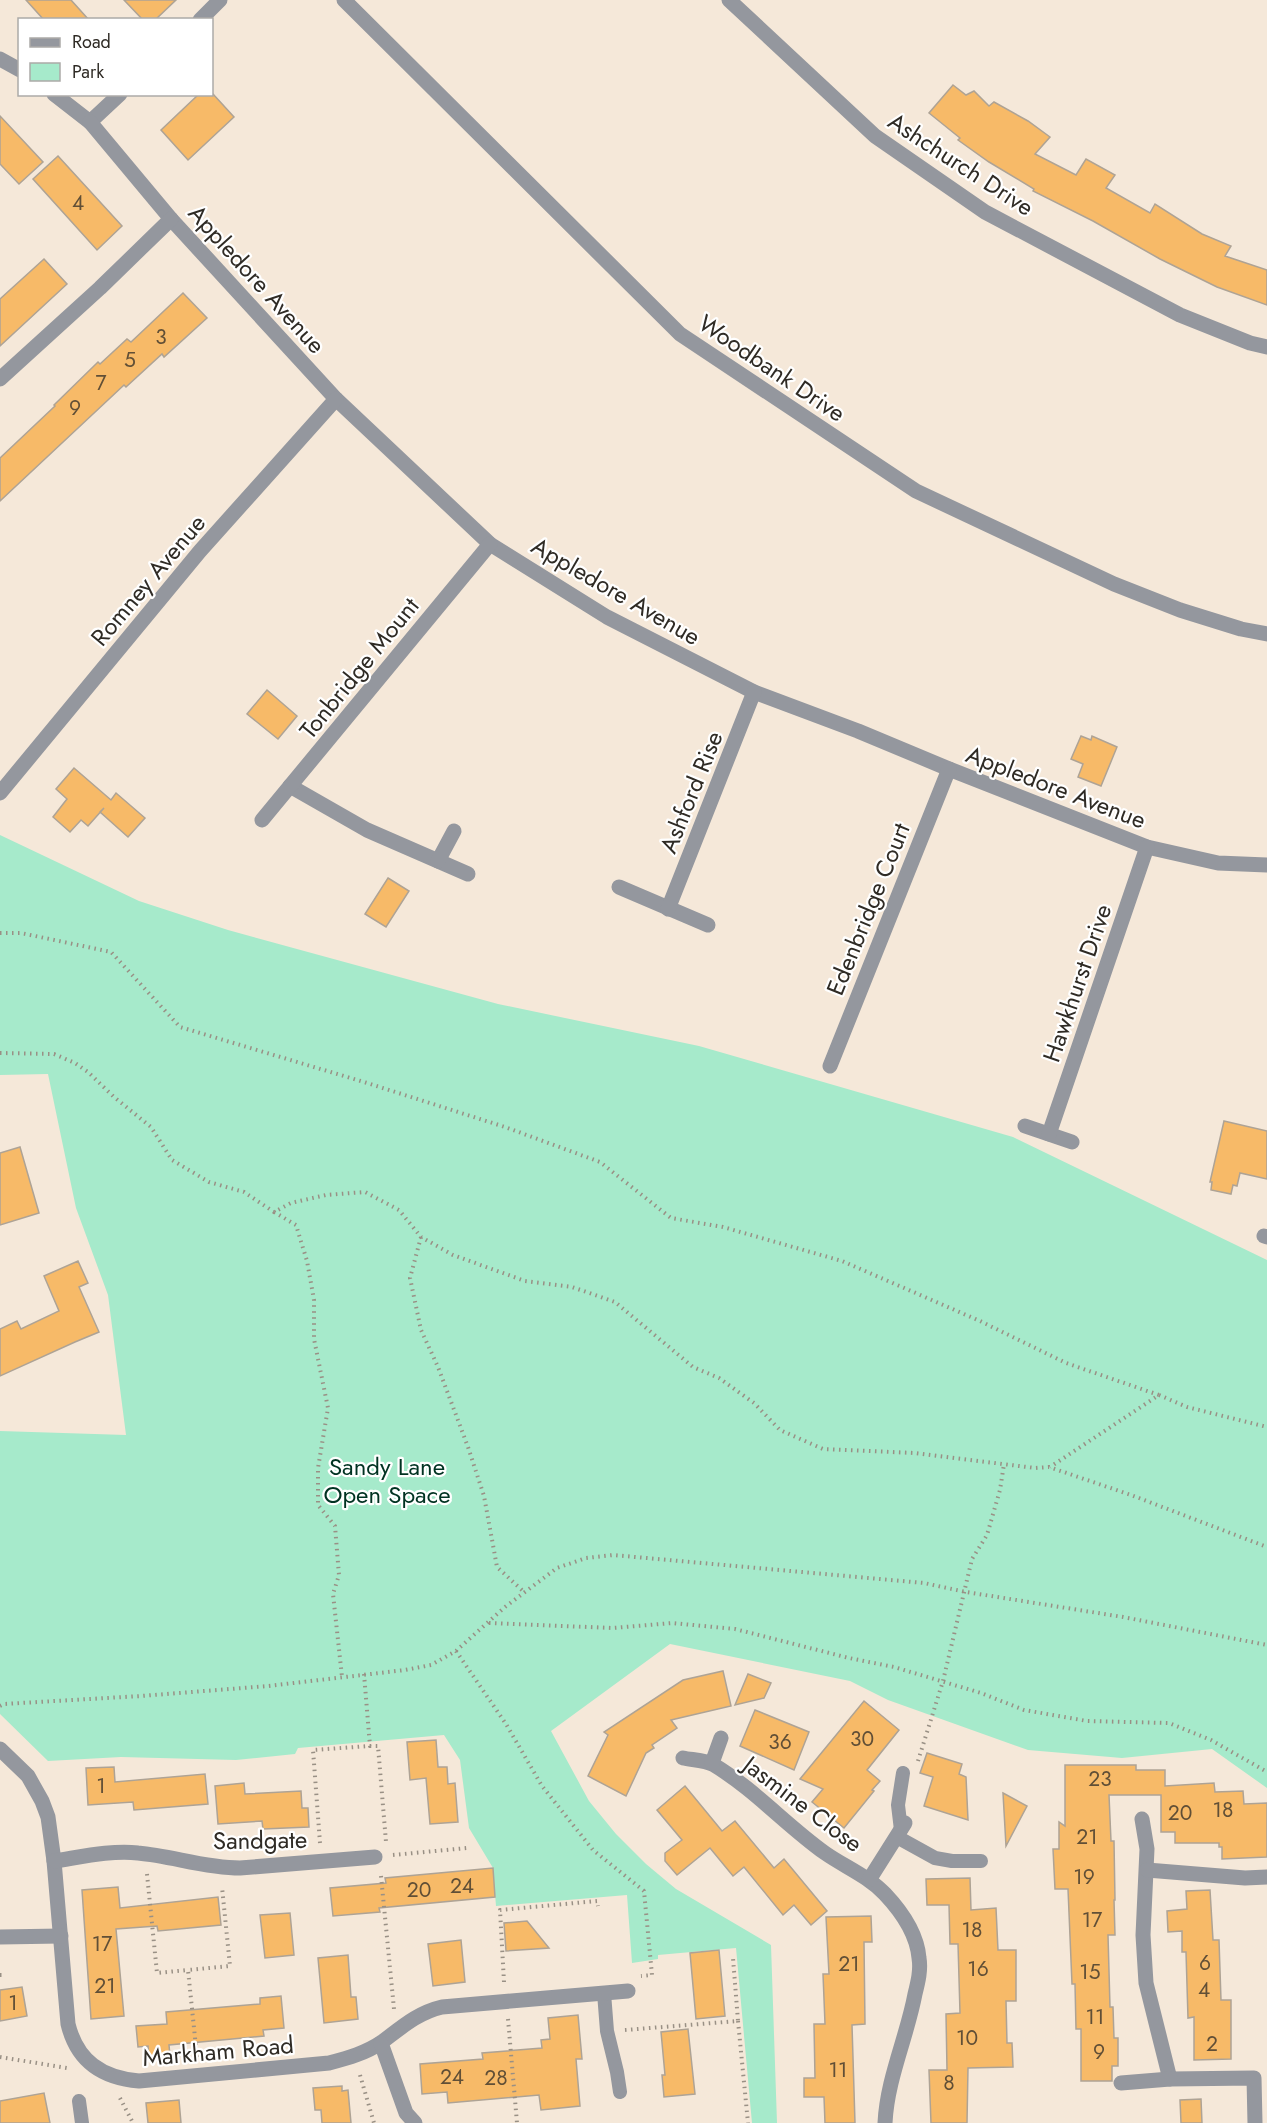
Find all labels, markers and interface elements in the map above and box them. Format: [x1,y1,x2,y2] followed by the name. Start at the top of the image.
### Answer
[18,18,213,96] legend
[72,29,111,55] text: Road
[72,59,104,85] text: Park
[881,104,1041,224] street label: Ashchurch Drive
[72,188,84,218] house number: 4
[180,197,334,361] street label: Appledore Avenue
[691,306,853,430] street label: Woodbank Drive
[155,322,167,352] house number: 3
[124,345,136,375] house number: 5
[95,368,107,398] house number: 7
[69,393,81,423] house number: 9
[82,507,214,653] street label: Romney Avenue
[525,528,707,654] street label: Appledore Avenue
[291,590,427,746] street label: Tonbridge Mount
[651,726,731,858] street label: Ashford Rise
[961,737,1151,837] street label: Appledore Avenue
[817,817,919,1000] street label: Edenbridge Court
[1034,899,1120,1067] street label: Hawkhurst Drive
[323,1449,451,1512] park label: Sandy Lane Open Space
[850,1724,874,1754] house number: 30
[768,1727,792,1757] house number: 36
[734,1746,870,1860] street label: Jasmine Close
[1088,1764,1112,1794] house number: 23
[96,1771,106,1801] house number: 1
[1213,1795,1233,1825] house number: 18
[1168,1798,1192,1828] house number: 20
[213,1822,307,1858] street label: Sandgate
[1076,1822,1098,1852] house number: 21
[1073,1862,1095,1892] house number: 19
[450,1871,474,1901] house number: 24
[407,1875,431,1905] house number: 20
[1082,1905,1102,1935] house number: 17
[962,1915,982,1945] house number: 18
[92,1929,112,1959] house number: 17
[1199,1948,1211,1978] house number: 6
[838,1949,860,1979] house number: 21
[967,1954,989,1984] house number: 16
[1079,1957,1101,1987] house number: 15
[94,1971,116,2001] house number: 21
[1198,1975,1210,2005] house number: 4
[8,1988,18,2018] house number: 1
[1086,2002,1104,2032] house number: 11
[956,2023,978,2053] house number: 10
[141,2027,295,2075] street label: Markham Road
[1206,2029,1218,2059] house number: 2
[1093,2037,1105,2067] house number: 9
[829,2055,847,2085] house number: 11
[440,2062,464,2092] house number: 24
[484,2063,508,2093] house number: 28
[943,2068,955,2098] house number: 8

